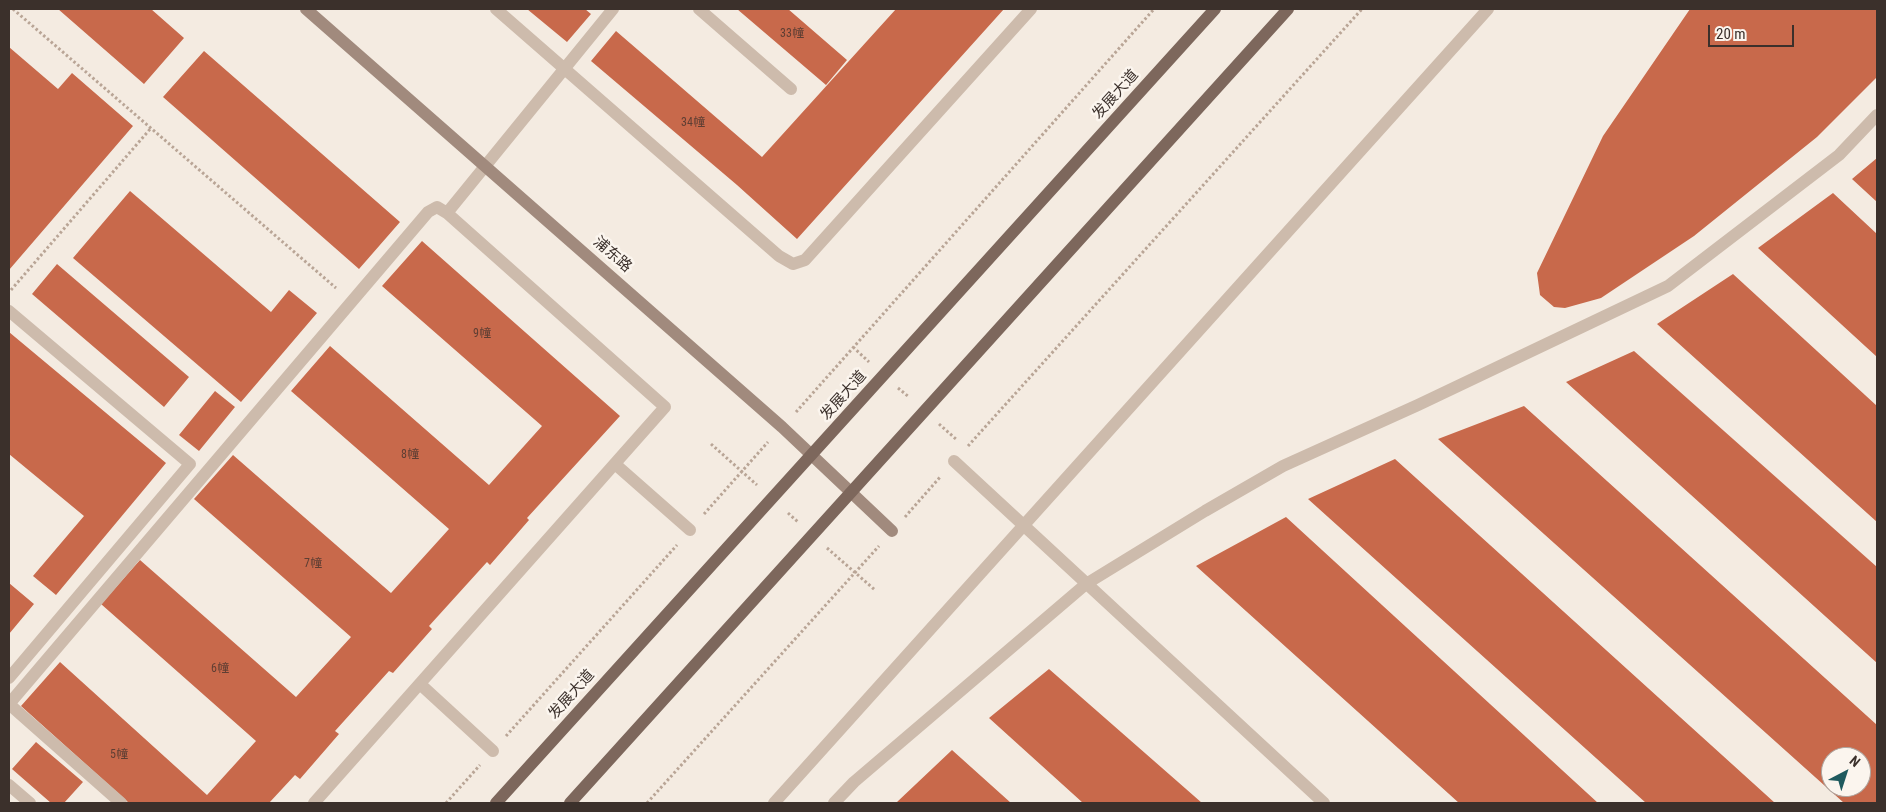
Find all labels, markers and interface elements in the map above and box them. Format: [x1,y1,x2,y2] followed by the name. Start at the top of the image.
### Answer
[1711,15,1797,47] scale bar
[1716,25,1746,43] text: 20 m
[780,27,804,41] house number: 33幢
[1089,67,1143,123] street label: 发展大道
[681,116,705,130] house number: 34幢
[589,233,635,277] street label: 浦东路
[473,327,491,341] house number: 9幢
[817,368,871,424] street label: 发展大道
[401,448,419,462] house number: 8幢
[304,557,322,571] house number: 7幢
[211,662,229,676] house number: 6幢
[545,667,599,723] street label: 发展大道
[1821,747,1871,797] north arrow
[110,748,128,762] house number: 5幢
[1847,752,1863,770] text: N

